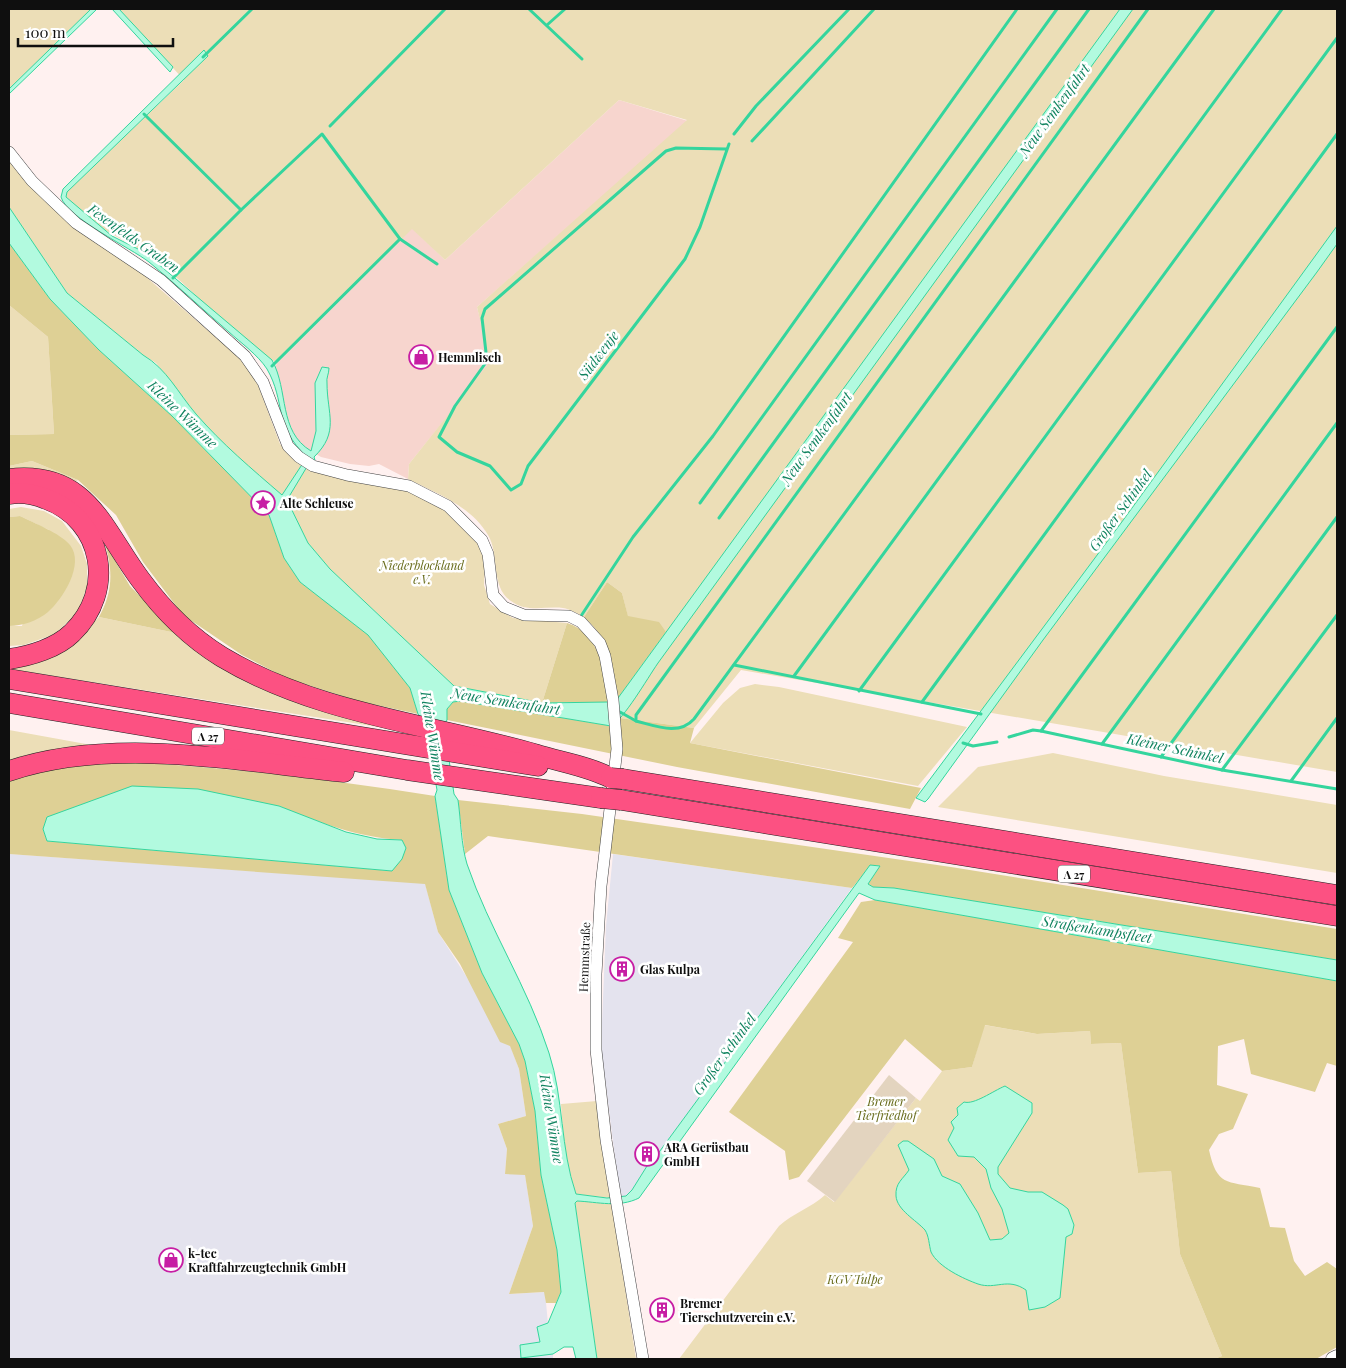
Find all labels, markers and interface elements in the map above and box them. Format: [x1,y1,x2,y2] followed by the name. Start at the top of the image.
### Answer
[18,15,172,47] scale bar
[25,22,66,42] text: 100 m
[1013,59,1095,162] water label: Neue Semkenfahrt
[84,199,184,277] water label: Fesenfelds Graben
[573,327,623,384] water label: Südwenje
[408,344,434,370] shop icon: Hemmlisch
[438,349,502,365] place label: Hemmlisch
[143,375,222,452] water label: Kleine Wümme
[775,387,857,490] water label: Neue Semkenfahrt
[1084,465,1157,555] water label: Großer Schinkel
[250,490,276,516] place icon: Alte Schleuse
[279,495,354,511] place label: Alte Schleuse
[379,557,464,587] park label: Niederblockland e.V.
[448,683,563,719] water label: Neue Semkenfahrt
[416,689,449,782] water label: Kleine Wümme
[192,728,224,744] road number: A 27
[1124,728,1226,768] water label: Kleiner Schinkel
[1058,866,1090,882] road number: A 27
[1040,911,1155,947] water label: Straßenkampsfleet
[575,922,593,992] street label: Hemmstraße
[609,956,635,982] building icon: Glas Kulpa
[640,961,701,977] place label: Glas Kulpa
[688,1009,761,1099] water label: Großer Schinkel
[535,1072,568,1165] water label: Kleine Wümme
[855,1093,919,1123] park label: Bremer Tierfriedhof
[663,1139,750,1169] place label: ARA Gerüstbau GmbH
[634,1141,660,1167] building icon: ARA Gerüstbau GmbH
[188,1245,347,1275] place label: k-tec Kraftfahrzeugtechnik GmbH
[158,1247,184,1273] shop icon: k-tec Kraftfahrzeugtechnik GmbH
[826,1271,883,1287] park label: KGV Tulpe
[680,1295,795,1325] place label: Bremer Tierschutzverein e.V.
[649,1297,675,1323] building icon: Bremer Tierschutzverein e.V.

